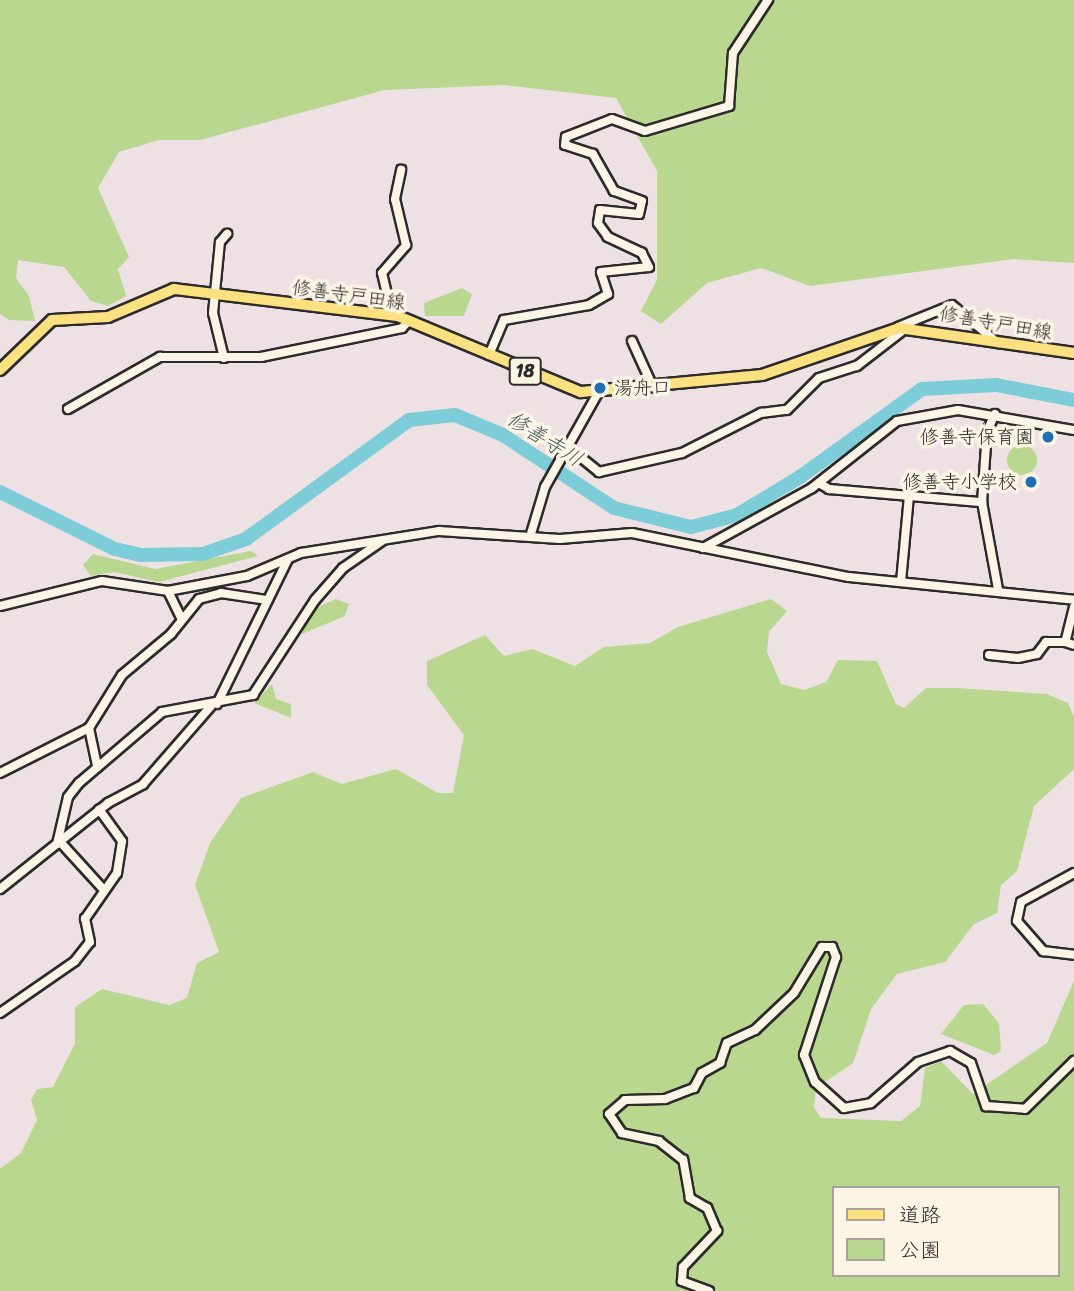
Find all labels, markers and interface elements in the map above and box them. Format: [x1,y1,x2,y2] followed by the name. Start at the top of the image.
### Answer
[291,276,407,314] street label: 修善寺戸田線
[938,302,1054,344] street label: 修善寺戸田線
[508,356,542,386] road number: 18
[614,377,671,399] place label: 湯舟口
[592,380,608,396] marker: 湯舟口
[503,406,587,472] water label: 修善寺川
[920,426,1034,448] place label: 修善寺保育園
[1040,429,1056,445] marker: 修善寺保育園
[903,471,1017,493] place label: 修善寺小学校
[1023,474,1039,490] marker: 修善寺小学校
[832,1186,1060,1277] legend
[899,1196,941,1234] text: 道路
[899,1231,941,1269] text: 公園

